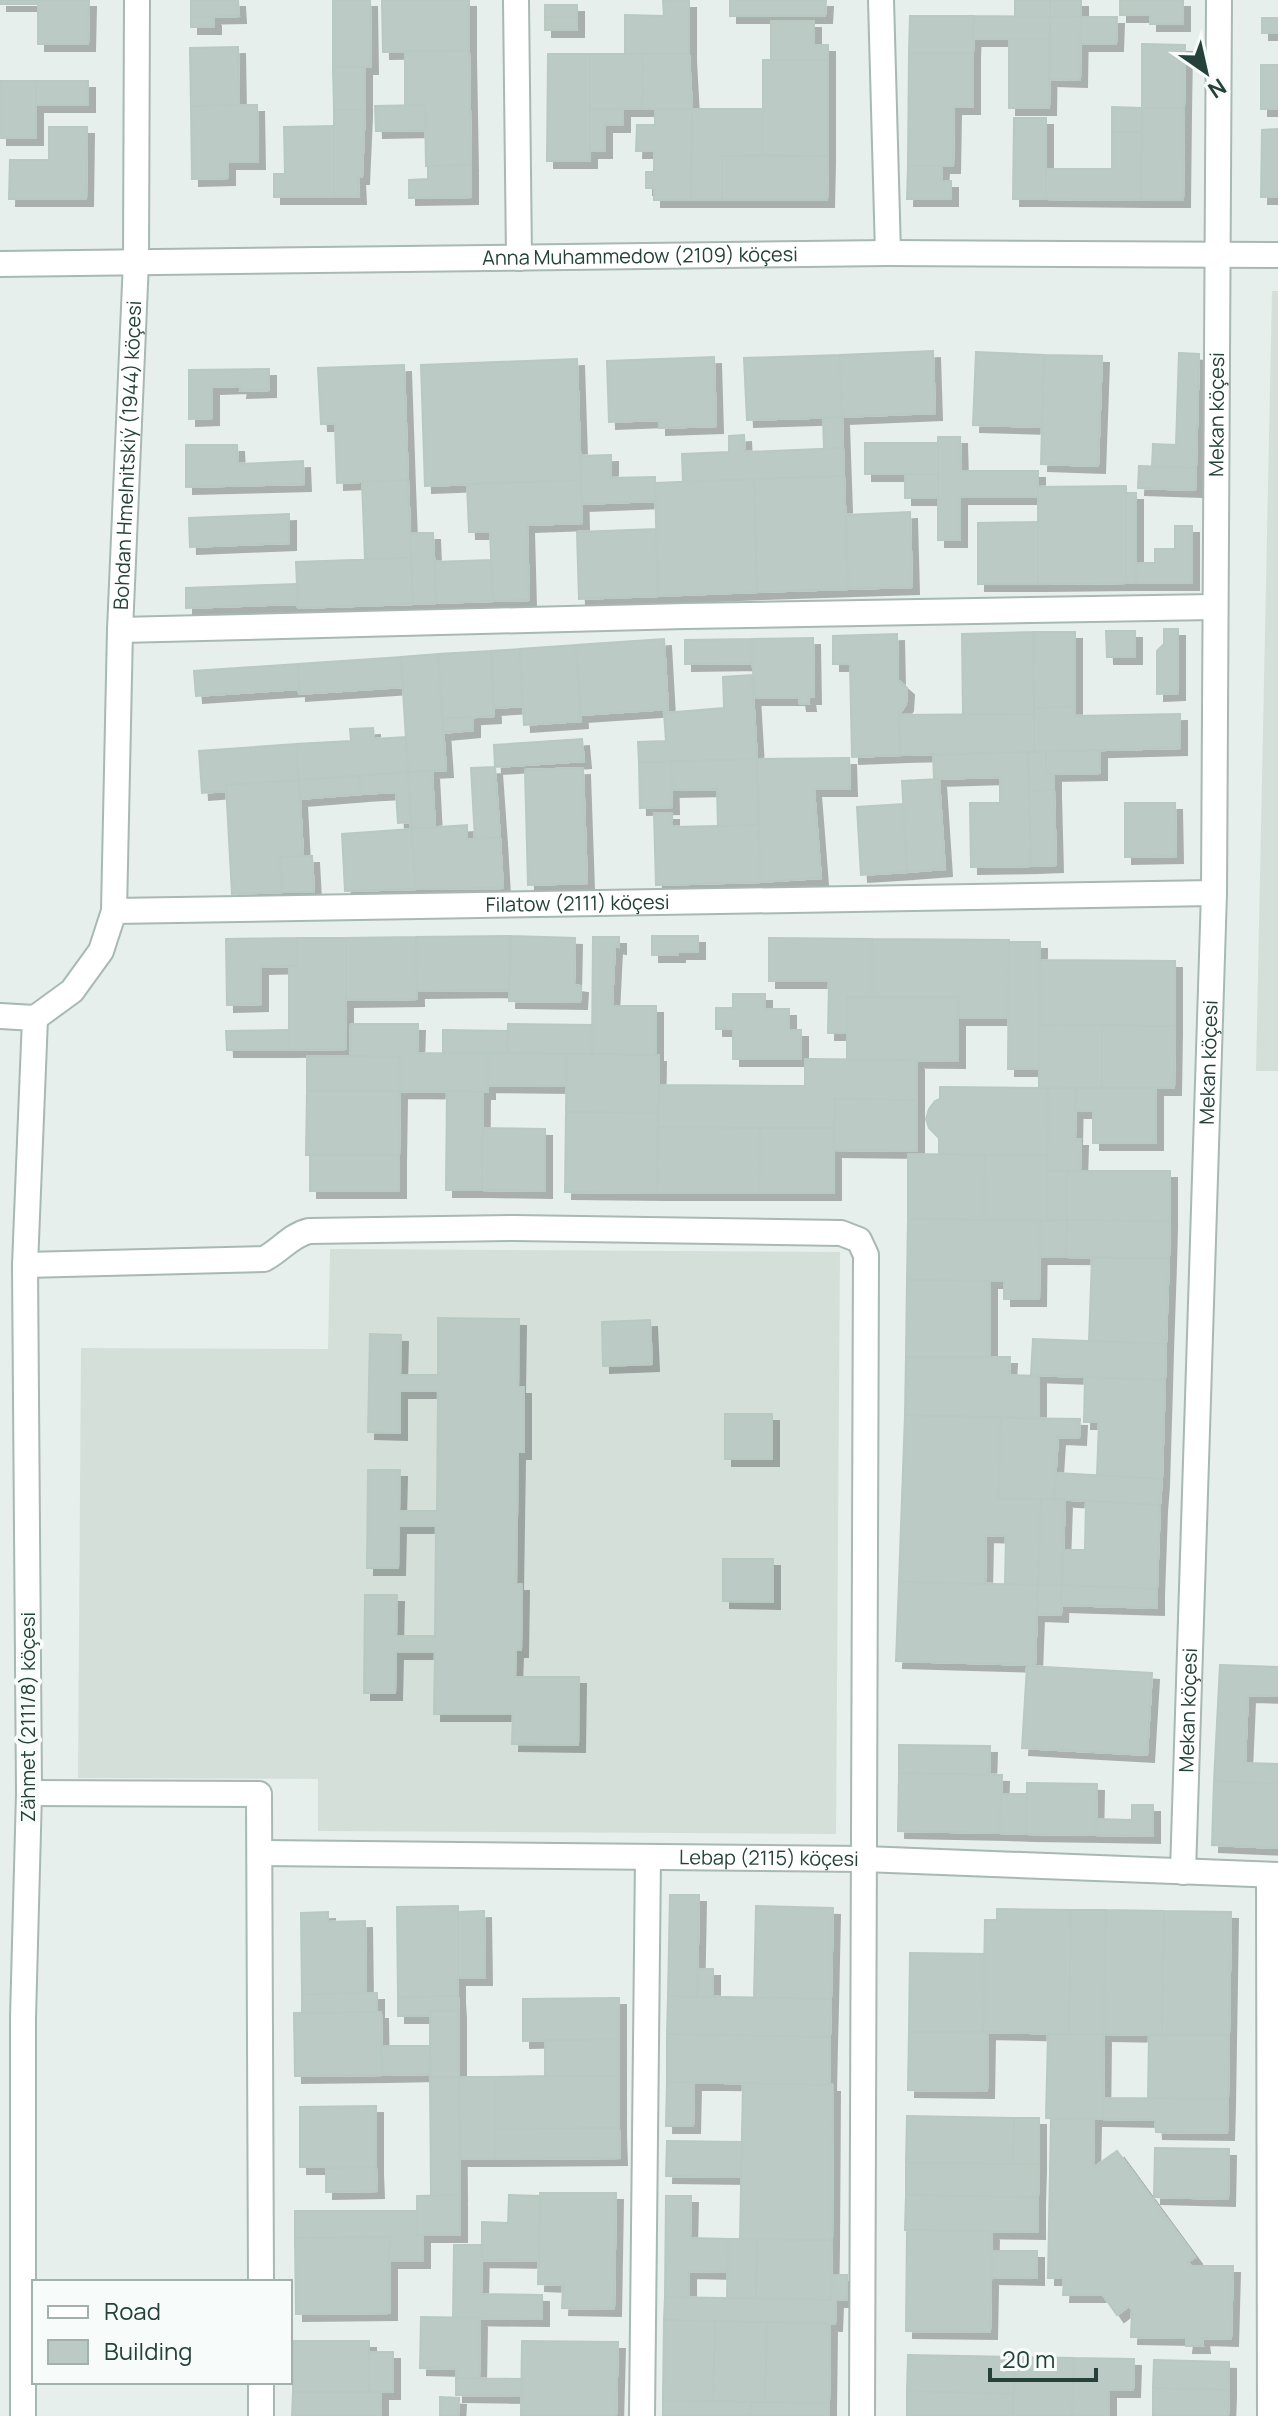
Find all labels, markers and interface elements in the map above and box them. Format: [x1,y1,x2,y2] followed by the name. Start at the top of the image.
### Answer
[1166,32,1246,112] north arrow
[1202,72,1232,105] text: N
[482,240,798,271] street label: Anna Muhammedow (2109) köçesi
[107,300,147,610] street label: Bohdan Hmelnitskiý (1944) köçesi
[1202,352,1230,477] street label: Mekan köçesi
[485,888,670,918] street label: Filatow (2111) köçesi
[1193,1000,1224,1125] street label: Mekan köçesi
[14,1612,41,1822] street label: Zähmet (2111/8) köçesi
[1172,1647,1203,1773] street label: Mekan köçesi
[679,1843,859,1872] street label: Lebap (2115) köçesi
[32,2280,292,2384] legend
[104,2294,161,2327] text: Road
[990,2332,1096,2382] scale bar
[104,2334,192,2367] text: Building
[1002,2342,1055,2375] text: 20 m

